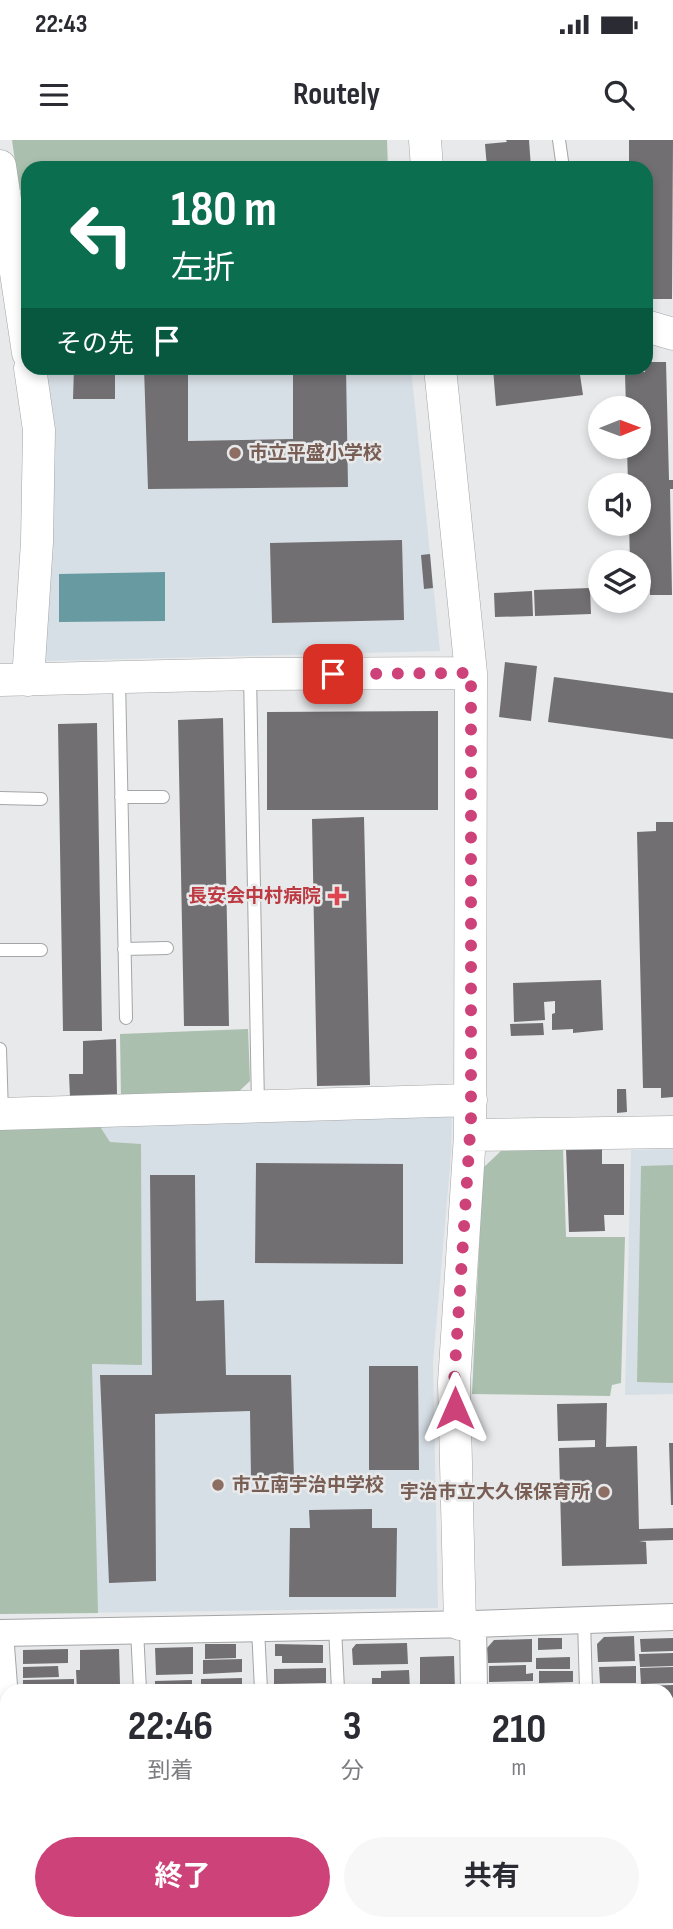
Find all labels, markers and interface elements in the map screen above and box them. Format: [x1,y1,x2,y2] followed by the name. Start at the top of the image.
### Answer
[35,9,87,40] text: 22:43
[293,75,380,114] text: Routely
[35,76,73,114] icon: menu
[600,76,638,114] icon: search
[171,181,277,240] text: 180 m
[56,189,147,280] icon: left
[171,249,235,288] text: 左折
[148,322,186,360] icon: arrive
[56,329,134,360] text: その先
[588,396,651,458] north arrow
[588,396,651,613] map controls
[249,442,382,465] place label: 市立平盛小学校
[227,445,243,461] marker: 市立平盛小学校
[588,473,651,536] button: sound
[588,550,651,613] button: layers
[303,644,363,704] pin
[314,655,352,693] icon: arrive
[188,885,321,908] place label: 長安会中村病院
[327,886,347,906] marker: 長安会中村病院
[418,1371,492,1445] position arrow
[232,1474,384,1497] place label: 市立南宇治中学校
[210,1477,226,1493] marker: 市立南宇治中学校
[400,1481,590,1504] place label: 宇治市立大久保保育所
[596,1484,612,1500] marker: 宇治市立大久保保育所
[128,1701,213,1752] text: 22:46
[343,1701,362,1752] text: 3
[491,1704,546,1755] text: 210
[511,1754,526,1782] text: m
[147,1757,193,1785] text: 到着
[341,1757,364,1785] text: 分
[35,1837,330,1917] button: 終了
[344,1837,639,1917] button: 共有

